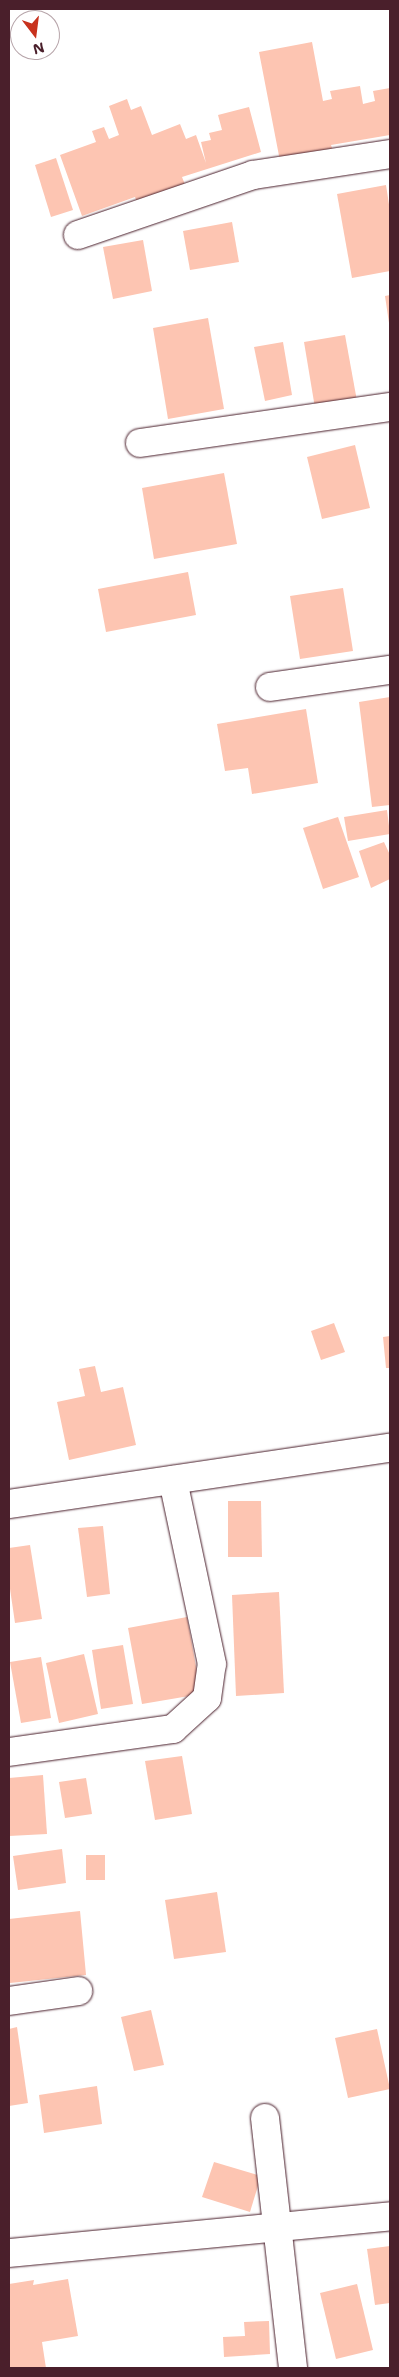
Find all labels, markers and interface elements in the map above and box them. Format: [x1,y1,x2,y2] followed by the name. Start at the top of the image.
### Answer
[10,10,60,60] north arrow
[31,38,46,59] text: N

